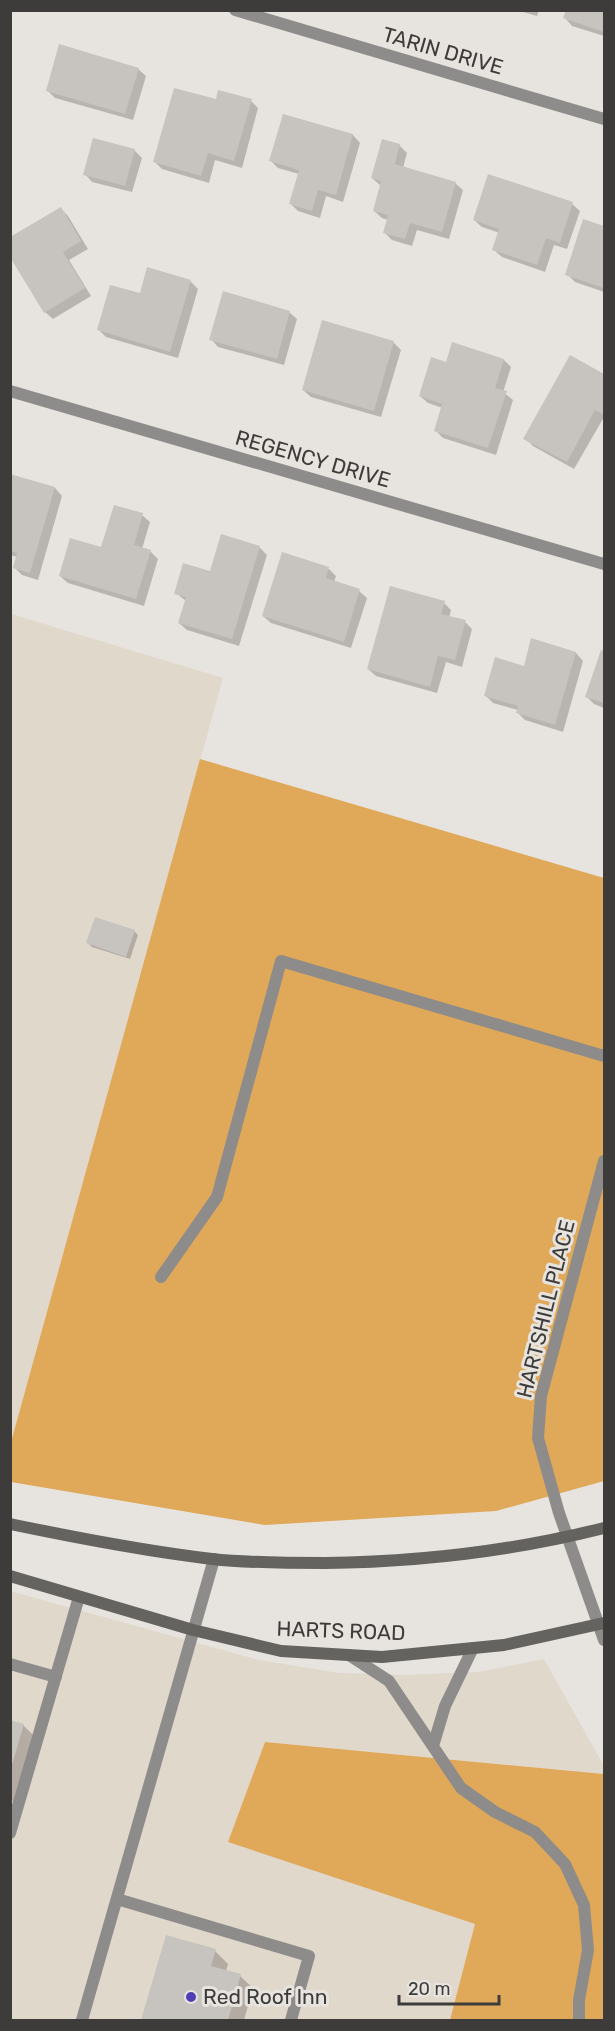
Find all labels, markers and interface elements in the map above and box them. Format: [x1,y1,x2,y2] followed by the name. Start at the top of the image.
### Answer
[380,21,506,80] street label: TARIN DRIVE
[233,424,394,493] street label: REGENCY DRIVE
[511,1217,580,1400] street label: HARTSHILL PLACE
[276,1616,406,1645] street label: HARTS ROAD
[399,1968,500,2006] scale bar
[408,1978,450,2000] text: 20 m
[203,1984,328,2009] place label: Red Roof Inn
[184,1990,198,2004] marker: Red Roof Inn

